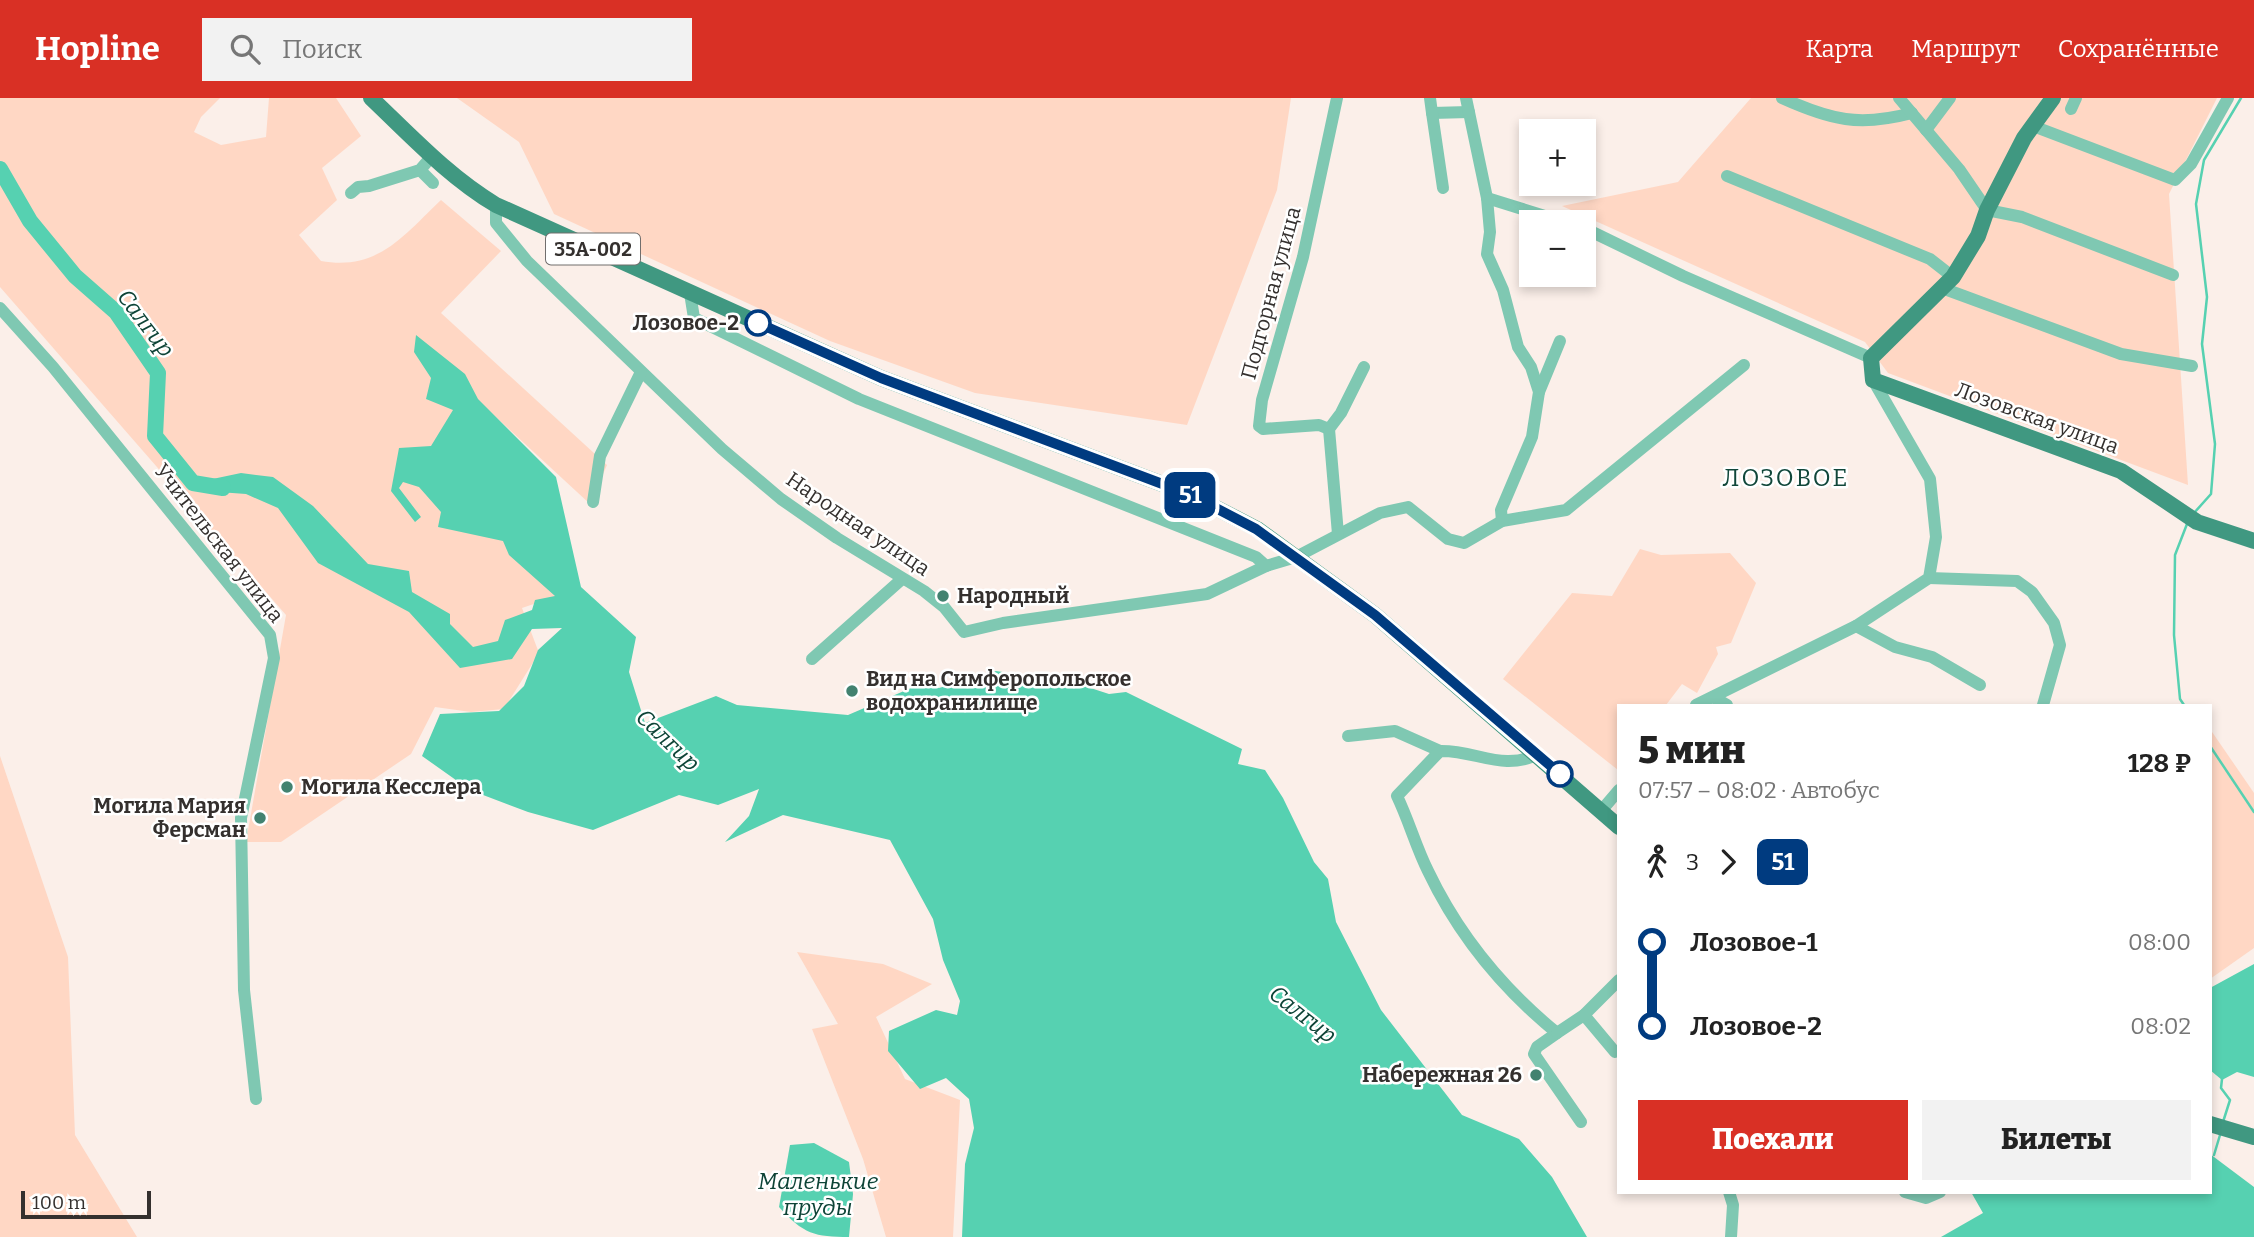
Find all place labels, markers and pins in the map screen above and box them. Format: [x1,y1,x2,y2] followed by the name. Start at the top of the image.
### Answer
[632,310,739,336] place label: Лозовое-2
[745,310,771,336] marker: Лозовое-2
[957,583,1069,609] place label: Народный
[935,588,951,604] marker: Народный
[866,666,1131,716] place label: Вид на Симферопольское водохранилище
[844,683,860,699] marker: Вид на Симферопольское водохранилище
[1547,761,1573,787] unlabelled marker
[301,774,482,800] place label: Могила Кесслера
[279,779,295,795] marker: Могила Кесслера
[93,793,246,843] place label: Могила Мария Ферсман
[252,810,268,826] marker: Могила Мария Ферсман
[1362,1062,1522,1088] place label: Набережная 26
[1528,1067,1544,1083] marker: Набережная 26

